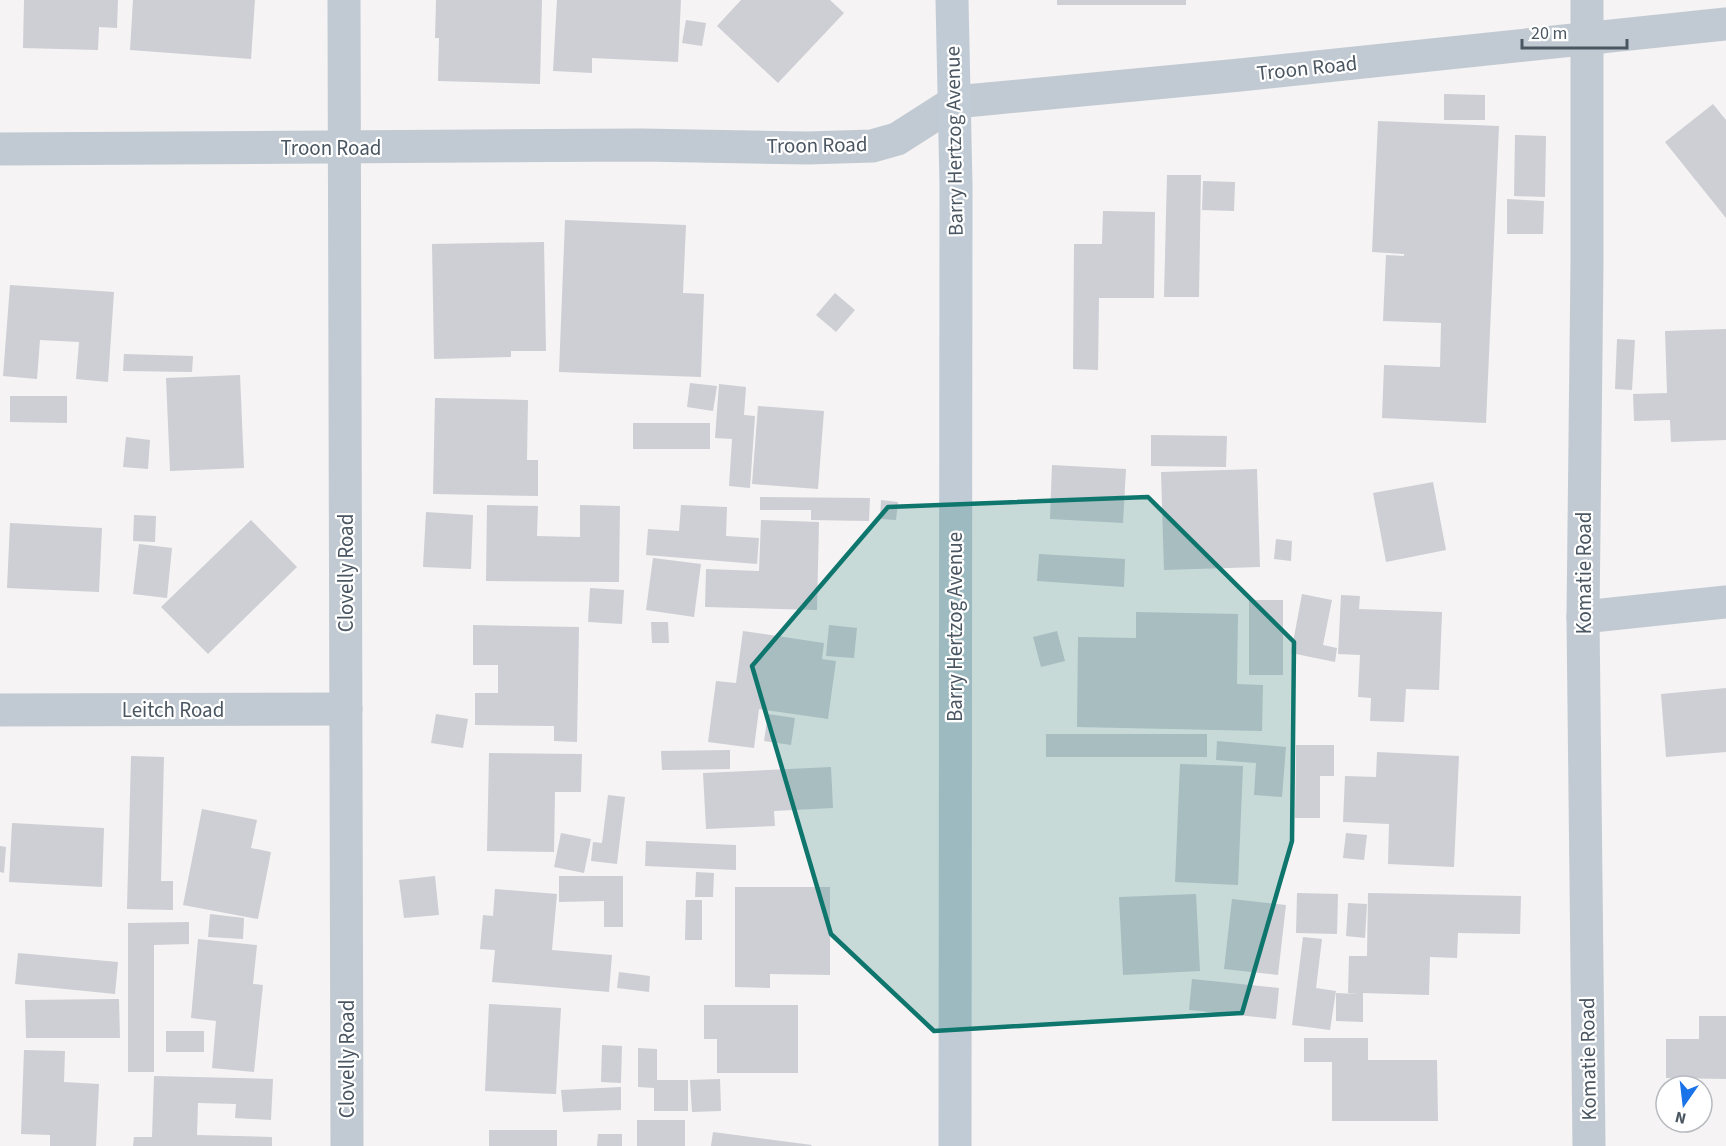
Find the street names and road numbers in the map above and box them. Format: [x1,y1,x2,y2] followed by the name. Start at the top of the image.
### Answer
[937,46,971,236] street label: Barry Hertzog Avenue
[1255,48,1359,88] street label: Troon Road
[766,129,868,161] street label: Troon Road
[281,133,381,163] street label: Troon Road
[1569,511,1599,635] street label: Komatie Road
[331,514,361,632] street label: Clovelly Road
[940,532,970,722] street label: Barry Hertzog Avenue
[122,695,224,725] street label: Leitch Road
[1572,997,1604,1121] street label: Komatie Road
[332,1000,362,1118] street label: Clovelly Road

